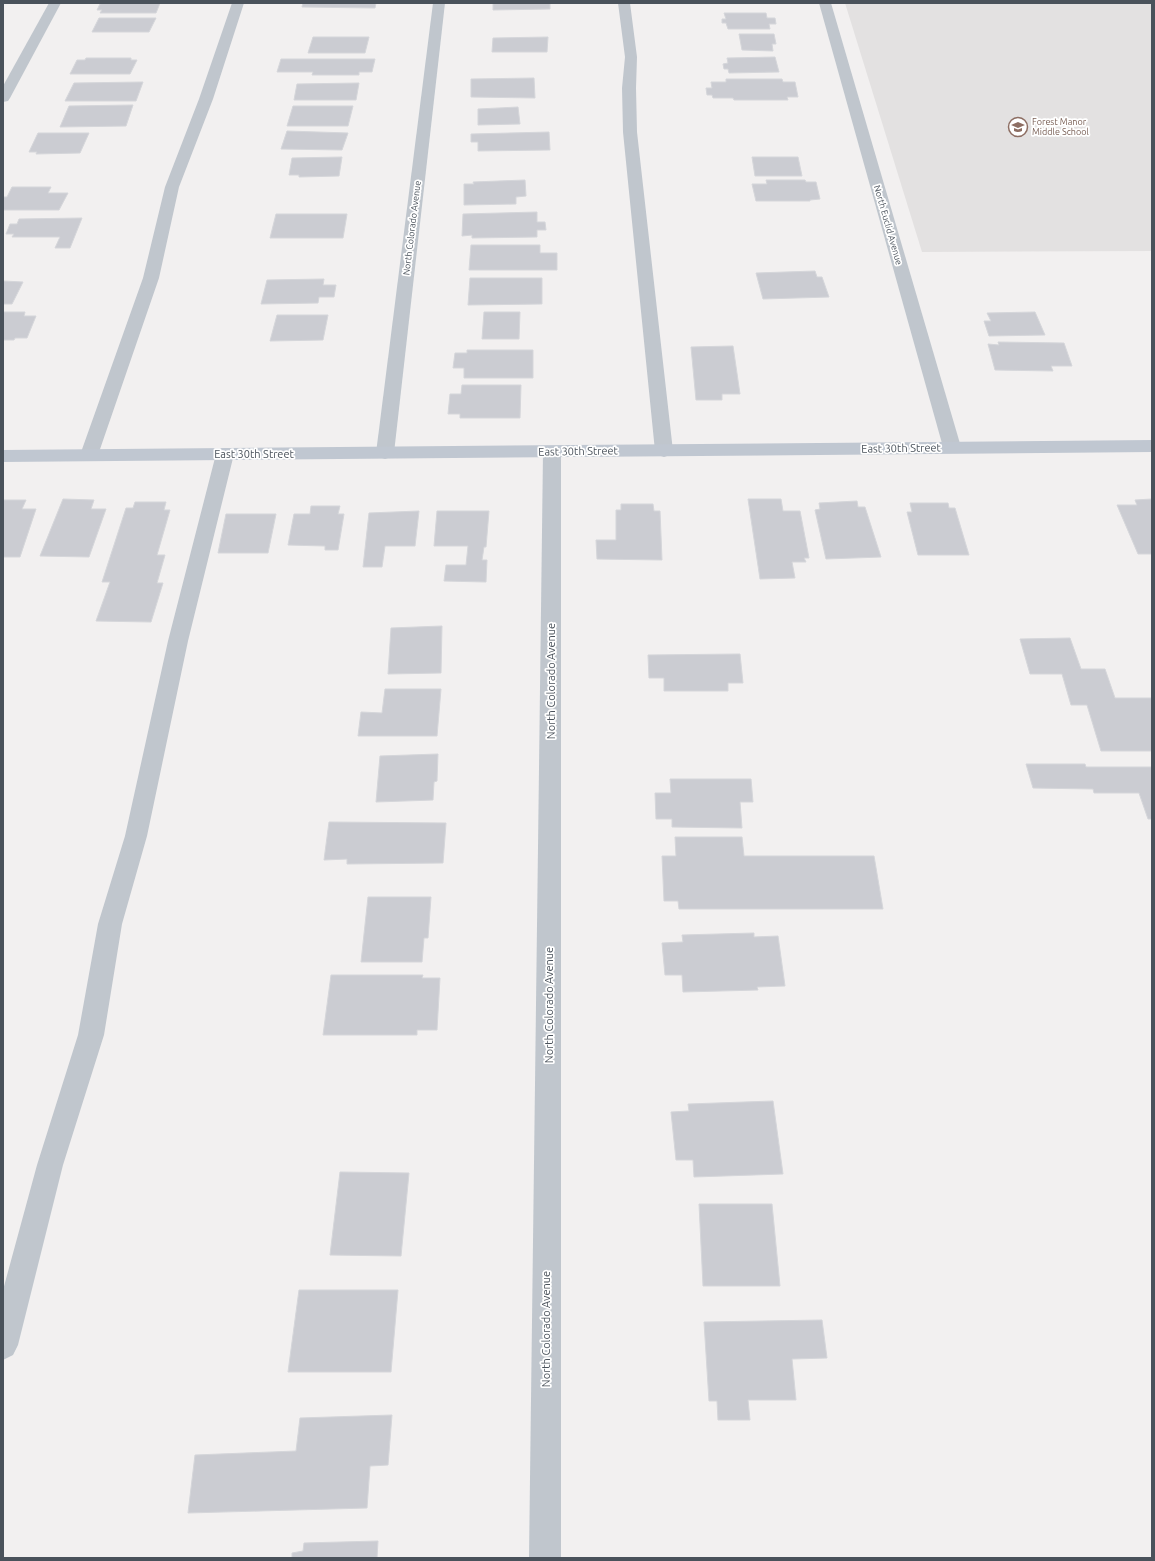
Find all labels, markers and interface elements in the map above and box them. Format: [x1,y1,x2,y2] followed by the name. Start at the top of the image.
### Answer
[1007,116,1029,138] school or university icon: Forest Manor Middle School
[1032,117,1089,137] place label: Forest Manor Middle School
[401,180,423,276] street label: North Colorado Avenue
[872,184,904,266] street label: North Euclid Avenue
[861,441,942,455] street label: East 30th Street
[538,444,619,458] street label: East 30th Street
[214,448,295,460] street label: East 30th Street
[545,623,557,739] street label: North Colorado Avenue
[543,947,555,1063] street label: North Colorado Avenue
[540,1271,552,1387] street label: North Colorado Avenue

